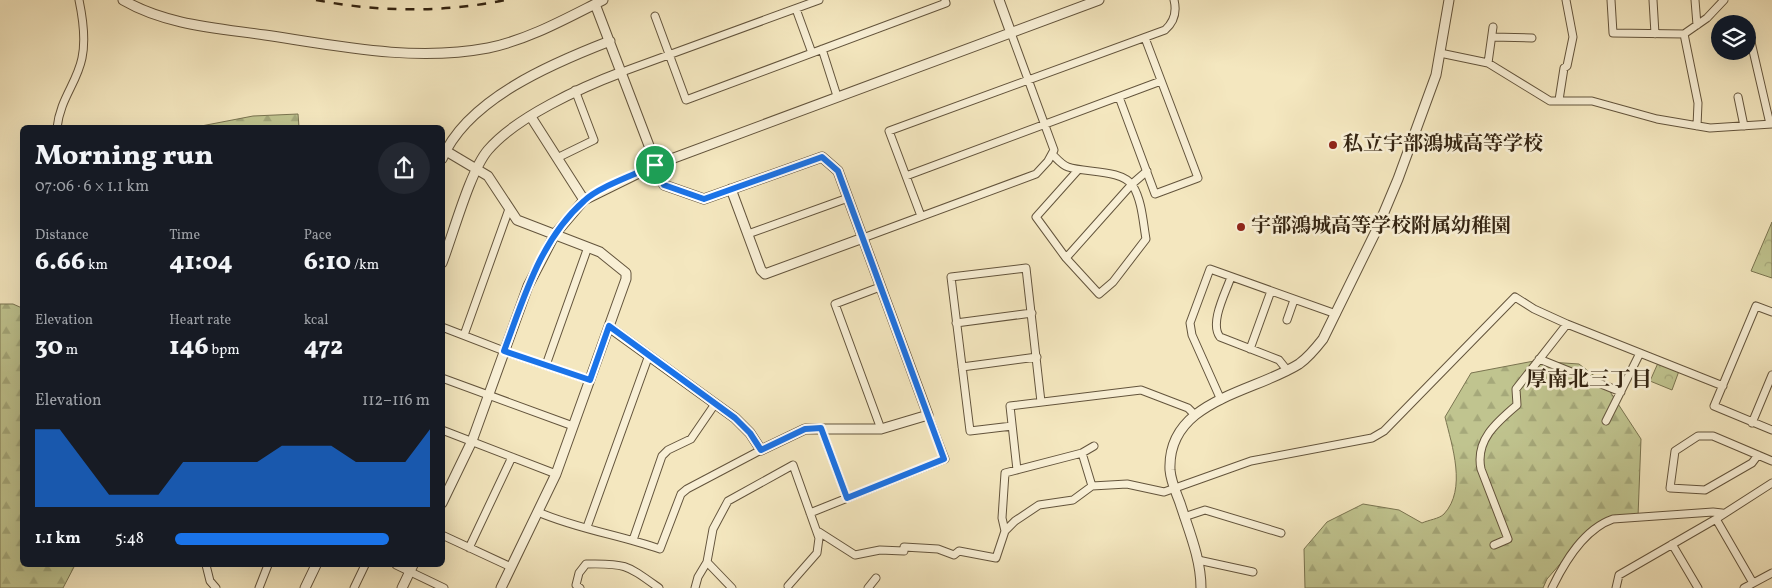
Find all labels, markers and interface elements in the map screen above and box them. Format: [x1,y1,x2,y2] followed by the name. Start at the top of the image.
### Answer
[1711,15,1756,60] map controls
[1711,15,1756,60] button: layers
[1343,131,1543,159] place label: 私立宇部鴻城高等学校
[35,137,213,176] text: Morning run
[1327,139,1339,151] marker: 私立宇部鴻城高等学校
[378,142,430,194] button: share
[634,144,676,186] pin
[641,151,669,179] icon: arrive
[35,176,149,198] text: 07:06 · 6 × 1.1 km
[1251,213,1511,241] place label: 宇部鴻城高等学校附属幼稚園
[1235,221,1247,233] marker: 宇部鴻城高等学校附属幼稚園
[35,226,89,245] text: Distance
[169,226,200,245] text: Time
[304,226,332,245] text: Pace
[35,245,85,280] text: 6.66
[169,245,233,280] text: 41:04
[304,245,351,280] text: 6:10
[85,256,108,275] text: km
[351,256,379,275] text: /km
[35,311,93,330] text: Elevation
[169,311,231,330] text: Heart rate
[304,311,329,330] text: kcal
[35,330,63,365] text: 30
[169,330,209,365] text: 146
[304,330,343,365] text: 472
[63,341,78,360] text: m
[209,341,240,360] text: bpm
[1526,366,1652,395] district label: 厚南北三丁目
[35,390,102,412] text: Elevation
[362,390,430,412] text: 112–116 m
[35,528,81,550] text: 1.1 km
[115,528,144,550] text: 5:48

